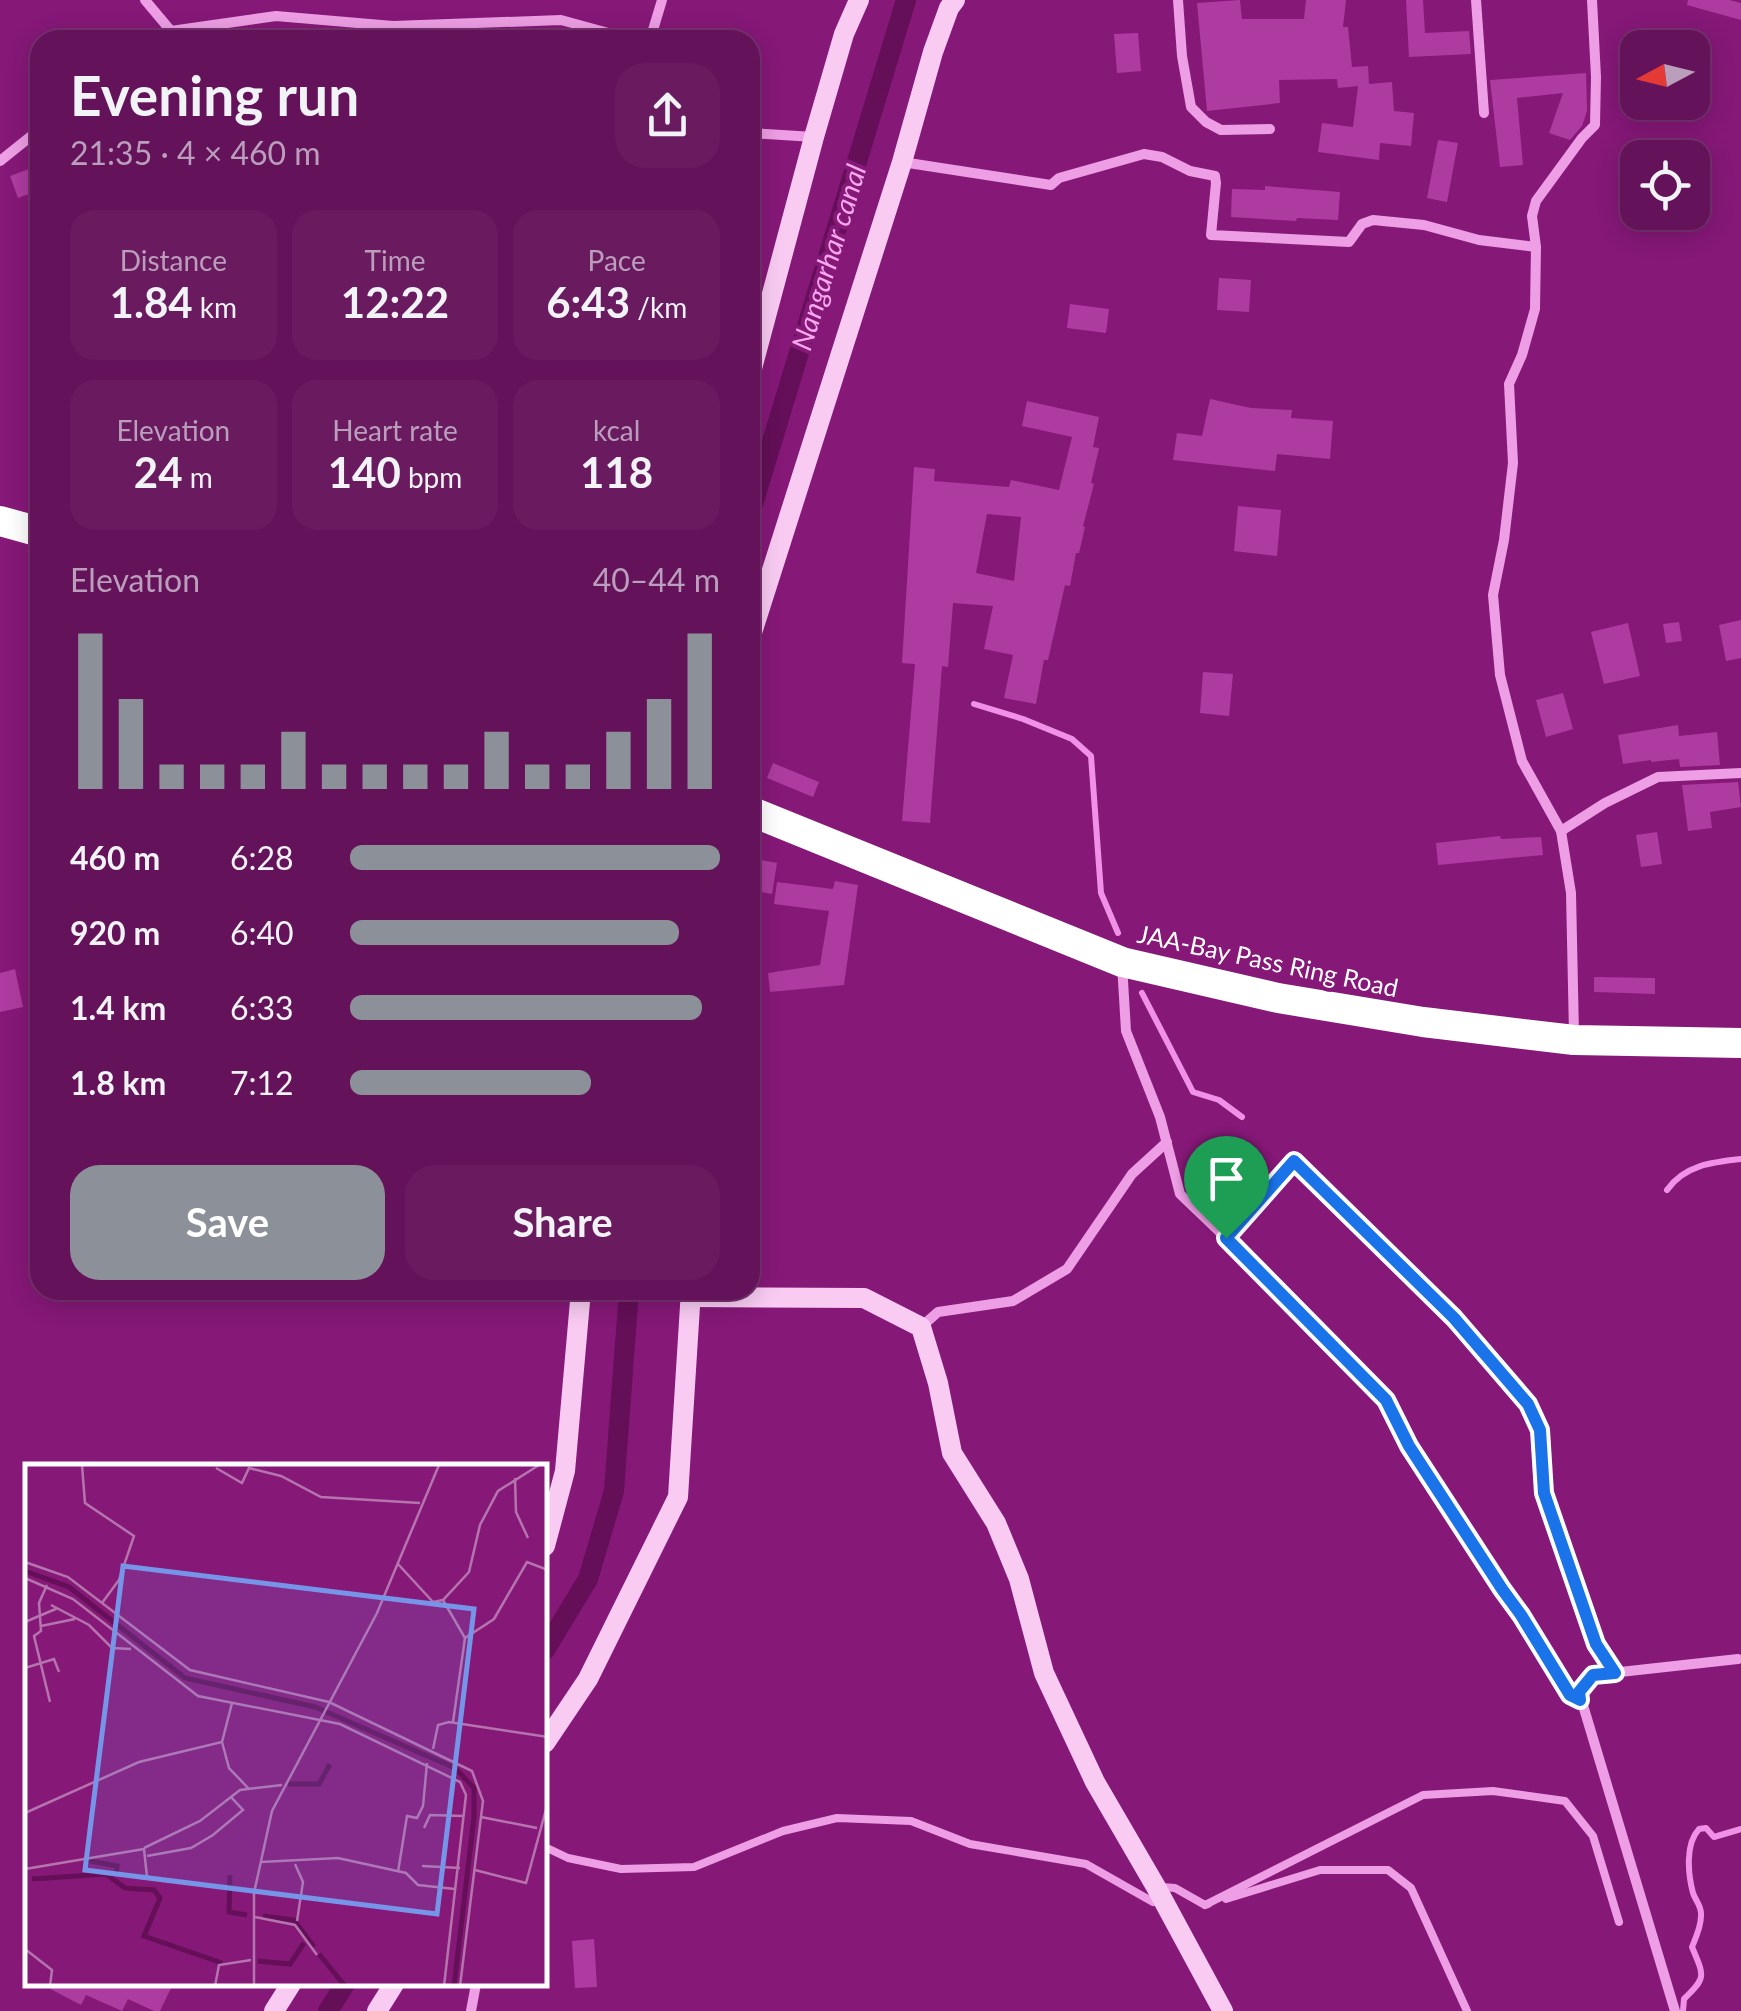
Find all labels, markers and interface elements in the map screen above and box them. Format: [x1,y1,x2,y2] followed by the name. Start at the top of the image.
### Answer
[1620,30,1710,120] north arrow
[1620,30,1710,230] map controls
[70,62,359,128] text: Evening run
[615,63,720,168] button: share
[70,133,321,172] text: 21:35 · 4 × 460 m
[1620,140,1710,230] button: locate
[784,160,872,354] water label: Nangarhar canal
[120,243,227,277] text: Distance
[365,243,425,277] text: Time
[588,243,646,277] text: Pace
[110,277,193,327] text: 1.84
[341,277,449,327] text: 12:22
[546,277,630,327] text: 6:43
[193,290,237,324] text: km
[630,290,687,324] text: /km
[116,413,230,447] text: Elevation
[332,413,458,447] text: Heart rate
[593,413,640,447] text: kcal
[134,447,183,497] text: 24
[328,447,401,497] text: 140
[580,447,653,497] text: 118
[183,460,213,494] text: m
[401,460,462,494] text: bpm
[70,560,200,599] text: Elevation
[593,560,720,599] text: 40–44 m
[70,838,160,877] text: 460 m
[230,838,294,877] text: 6:28
[70,913,160,952] text: 920 m
[230,913,294,952] text: 6:40
[1135,918,1401,1002] street label: JAA-Bay Pass Ring Road
[70,988,166,1027] text: 1.4 km
[230,988,294,1027] text: 6:33
[70,1063,166,1102] text: 1.8 km
[230,1063,294,1102] text: 7:12
[1184,1136,1269,1239] pin
[1199,1151,1254,1206] icon: arrive
[70,1165,385,1280] button: Save
[405,1165,720,1280] button: Share
[25,1464,548,1986] inset map

